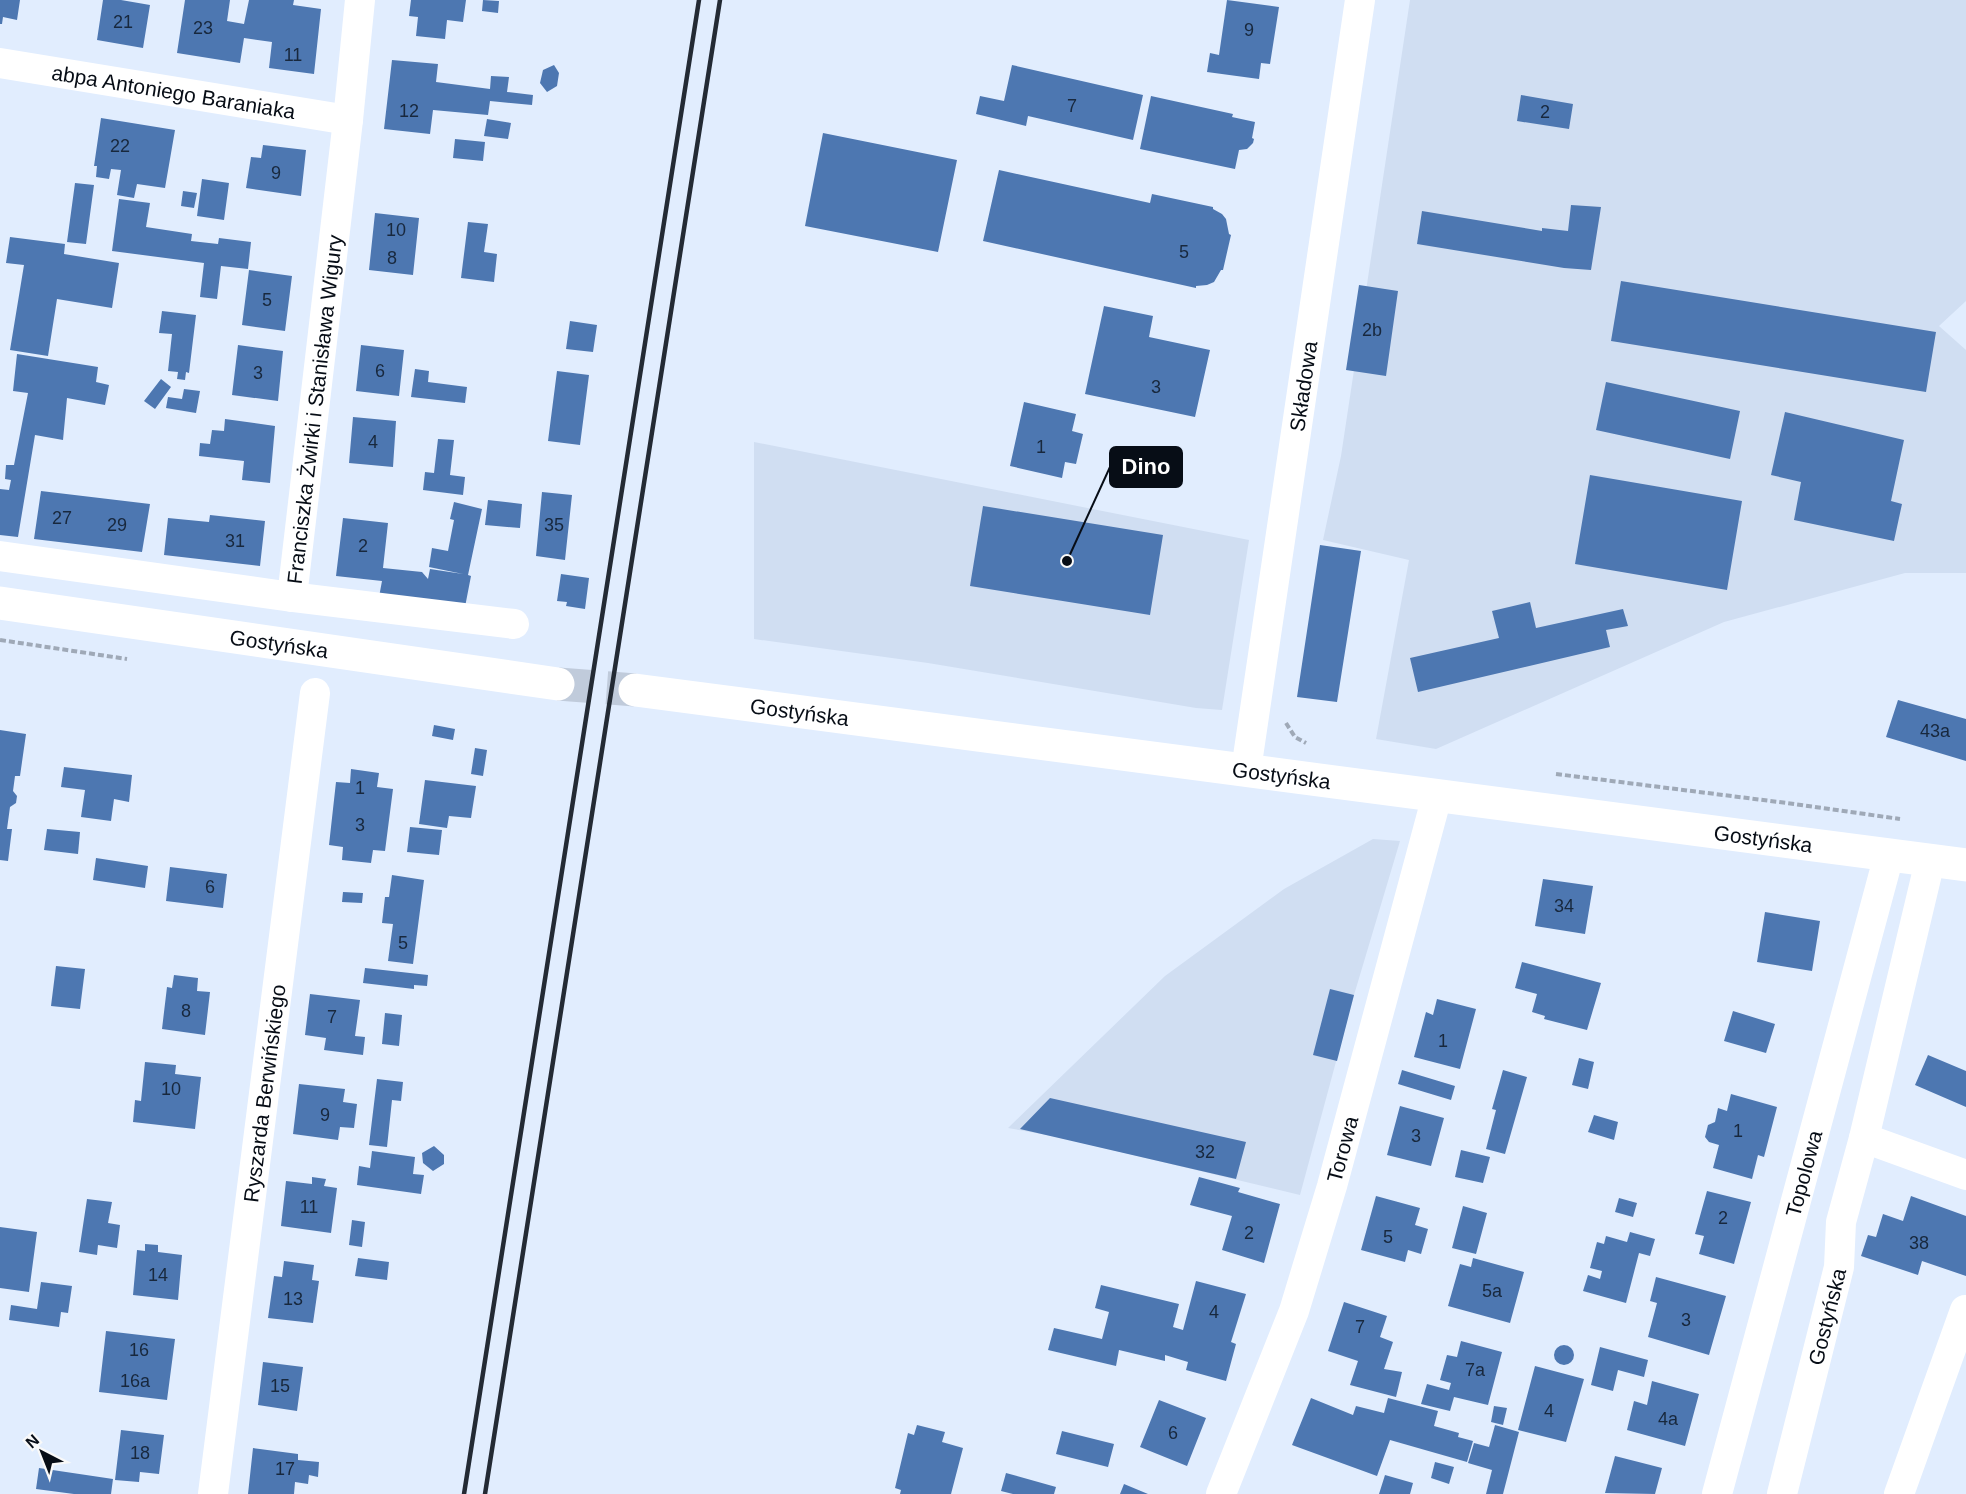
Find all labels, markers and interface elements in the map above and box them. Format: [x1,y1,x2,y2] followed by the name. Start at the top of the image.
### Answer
[113,12,133,32] house number: 21
[193,18,213,38] house number: 23
[1244,20,1254,40] house number: 9
[284,45,302,65] house number: 11
[50,60,298,123] street label: abpa Antoniego Baraniaka
[1067,96,1077,116] house number: 7
[399,101,419,121] house number: 12
[1540,102,1550,122] house number: 2
[110,136,130,156] house number: 22
[271,163,281,183] house number: 9
[386,220,406,240] house number: 10
[282,233,346,585] street label: Franciszka Żwirki i Stanisława Wigury
[1179,242,1189,262] house number: 5
[387,248,397,268] house number: 8
[262,290,272,310] house number: 5
[1362,320,1382,340] house number: 2b
[1285,339,1321,433] street label: Składowa
[375,361,385,381] house number: 6
[253,363,263,383] house number: 3
[1151,377,1161,397] house number: 3
[368,432,378,452] house number: 4
[1036,437,1046,457] house number: 1
[1110,447,1182,487] callout: Dino
[1122,454,1170,479] text: Dino
[52,508,72,528] house number: 27
[107,515,127,535] house number: 29
[544,515,564,535] house number: 35
[225,531,245,551] house number: 31
[358,536,368,556] house number: 2
[228,625,330,662] street label: Gostyńska
[749,694,851,730] street label: Gostyńska
[1920,721,1951,741] house number: 43a
[1231,757,1332,793] street label: Gostyńska
[355,778,365,798] house number: 1
[355,815,365,835] house number: 3
[1713,820,1814,856] street label: Gostyńska
[205,877,215,897] house number: 6
[1554,896,1574,916] house number: 34
[398,933,408,953] house number: 5
[239,983,289,1204] street label: Ryszarda Berwińskiego
[181,1001,191,1021] house number: 8
[327,1007,337,1027] house number: 7
[1438,1031,1448,1051] house number: 1
[161,1079,181,1099] house number: 10
[320,1105,330,1125] house number: 9
[1322,1113,1362,1185] street label: Torowa
[1733,1121,1743,1141] house number: 1
[1411,1126,1421,1146] house number: 3
[1781,1127,1826,1219] street label: Topolowa
[1195,1142,1215,1162] house number: 32
[300,1197,318,1217] house number: 11
[1718,1208,1728,1228] house number: 2
[1244,1223,1254,1243] house number: 2
[1383,1227,1393,1247] house number: 5
[1909,1233,1929,1253] house number: 38
[148,1265,168,1285] house number: 14
[1803,1265,1850,1367] street label: Gostyńska
[1482,1281,1503,1301] house number: 5a
[283,1289,303,1309] house number: 13
[1209,1302,1219,1322] house number: 4
[1681,1310,1691,1330] house number: 3
[1355,1317,1365,1337] house number: 7
[129,1340,149,1360] house number: 16
[1465,1360,1486,1380] house number: 7a
[120,1371,151,1391] house number: 16a
[270,1376,290,1396] house number: 15
[1544,1401,1554,1421] house number: 4
[1658,1409,1679,1429] house number: 4a
[12,1422,72,1482] north arrow
[1168,1423,1178,1443] house number: 6
[22,1431,42,1451] text: N
[130,1443,150,1463] house number: 18
[275,1459,295,1479] house number: 17

